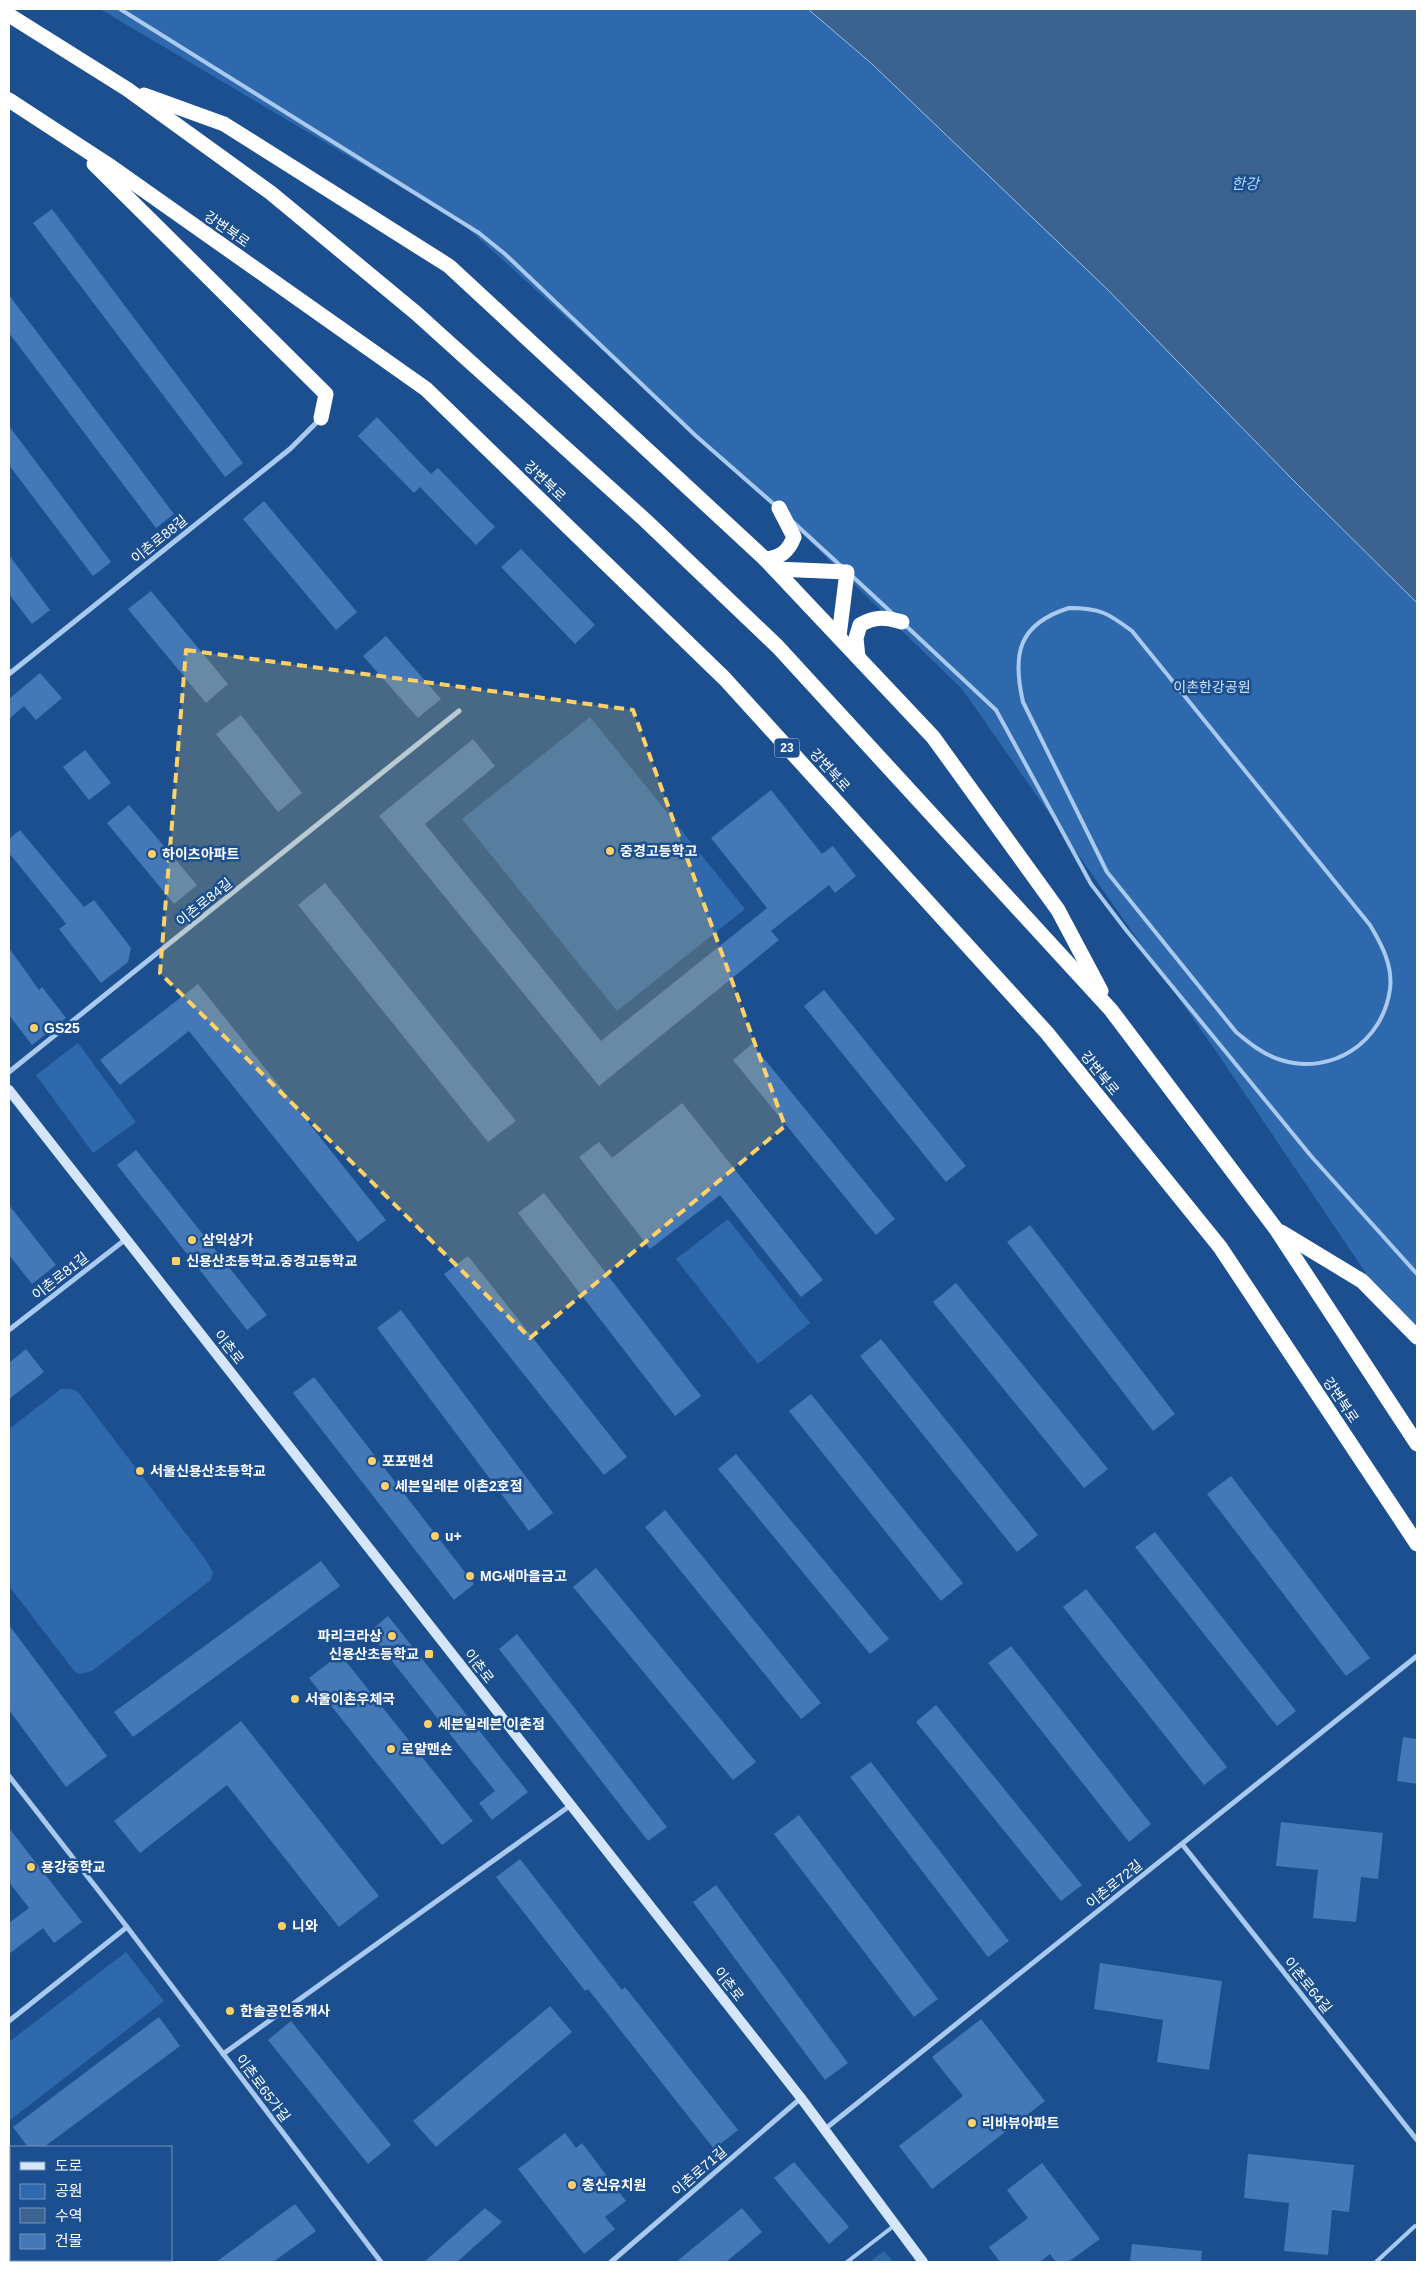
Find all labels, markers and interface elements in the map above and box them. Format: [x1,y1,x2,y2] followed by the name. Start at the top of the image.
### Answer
[1231,175,1261,192] water label: 한강
[201,208,253,250] street label: 강변북로
[521,457,569,505] street label: 강변북로
[128,512,190,566] street label: 이촌로88길
[1173,679,1251,695] park label: 이촌한강공원
[774,738,800,758] road number: 23
[807,745,853,795] street label: 강변북로
[620,843,697,859] place label: 중경고등학고
[604,845,616,857] marker: 중경고등학고
[162,846,239,862] place label: 하이츠아파트
[146,848,158,860] marker: 하이츠아파트
[173,875,235,929] street label: 이촌로84길
[44,1020,80,1036] place label: GS25
[28,1022,40,1034] marker: GS25
[1078,1048,1123,1098] street label: 강변북로
[202,1232,254,1248] place label: 삼익상가
[186,1234,198,1246] marker: 삼익상가
[29,1249,91,1303] street label: 이촌로81길
[186,1253,357,1269] place label: 신용산초등학교.중경고등학교
[170,1255,182,1267] marker: 신용산초등학교.중경고등학교
[211,1327,247,1367] street label: 이촌로
[1320,1374,1362,1426] street label: 강변북로
[382,1453,434,1469] place label: 포포맨션
[366,1455,378,1467] marker: 포포맨션
[150,1463,266,1479] place label: 서울신용산초등학교
[134,1465,146,1477] marker: 서울신용산초등학교
[395,1478,523,1494] place label: 세븐일레븐 이촌2호점
[379,1480,391,1492] marker: 세븐일레븐 이촌2호점
[445,1528,462,1544] place label: u+
[429,1530,441,1542] marker: u+
[480,1568,567,1584] place label: MG새마을금고
[464,1570,476,1582] marker: MG새마을금고
[318,1628,382,1644] place label: 파리크라상
[386,1630,398,1642] marker: 파리크라상
[329,1646,419,1662] place label: 신용산초등학교
[461,1646,497,1686] street label: 이촌로
[423,1648,435,1660] marker: 신용산초등학교
[305,1691,395,1707] place label: 서울이촌우체국
[289,1693,301,1705] marker: 서울이촌우체국
[438,1716,545,1732] place label: 세븐일레븐 이촌점
[422,1718,434,1730] marker: 세븐일레븐 이촌점
[401,1741,453,1757] place label: 로얄맨숀
[385,1743,397,1755] marker: 로얄맨숀
[1083,1857,1145,1911] street label: 이촌로72길
[41,1859,106,1875] place label: 용강중학교
[25,1861,37,1873] marker: 용강중학교
[292,1918,318,1934] place label: 니와
[276,1920,288,1932] marker: 니와
[1281,1954,1335,2016] street label: 이촌로64길
[711,1964,747,2004] street label: 이촌로
[240,2003,330,2019] place label: 한솔공인중개사
[224,2005,236,2017] marker: 한솔공인중개사
[233,2051,293,2125] street label: 이촌로65가길
[982,2115,1059,2131] place label: 리바뷰아파트
[966,2117,978,2129] marker: 리바뷰아파트
[668,2143,730,2199] street label: 이촌로71길
[10,2146,172,2261] legend
[55,2157,83,2174] text: 도로
[582,2177,646,2193] place label: 충신유치원
[566,2179,578,2191] marker: 충신유치원
[55,2182,83,2199] text: 공원
[55,2207,83,2224] text: 수역
[55,2232,83,2249] text: 건물

